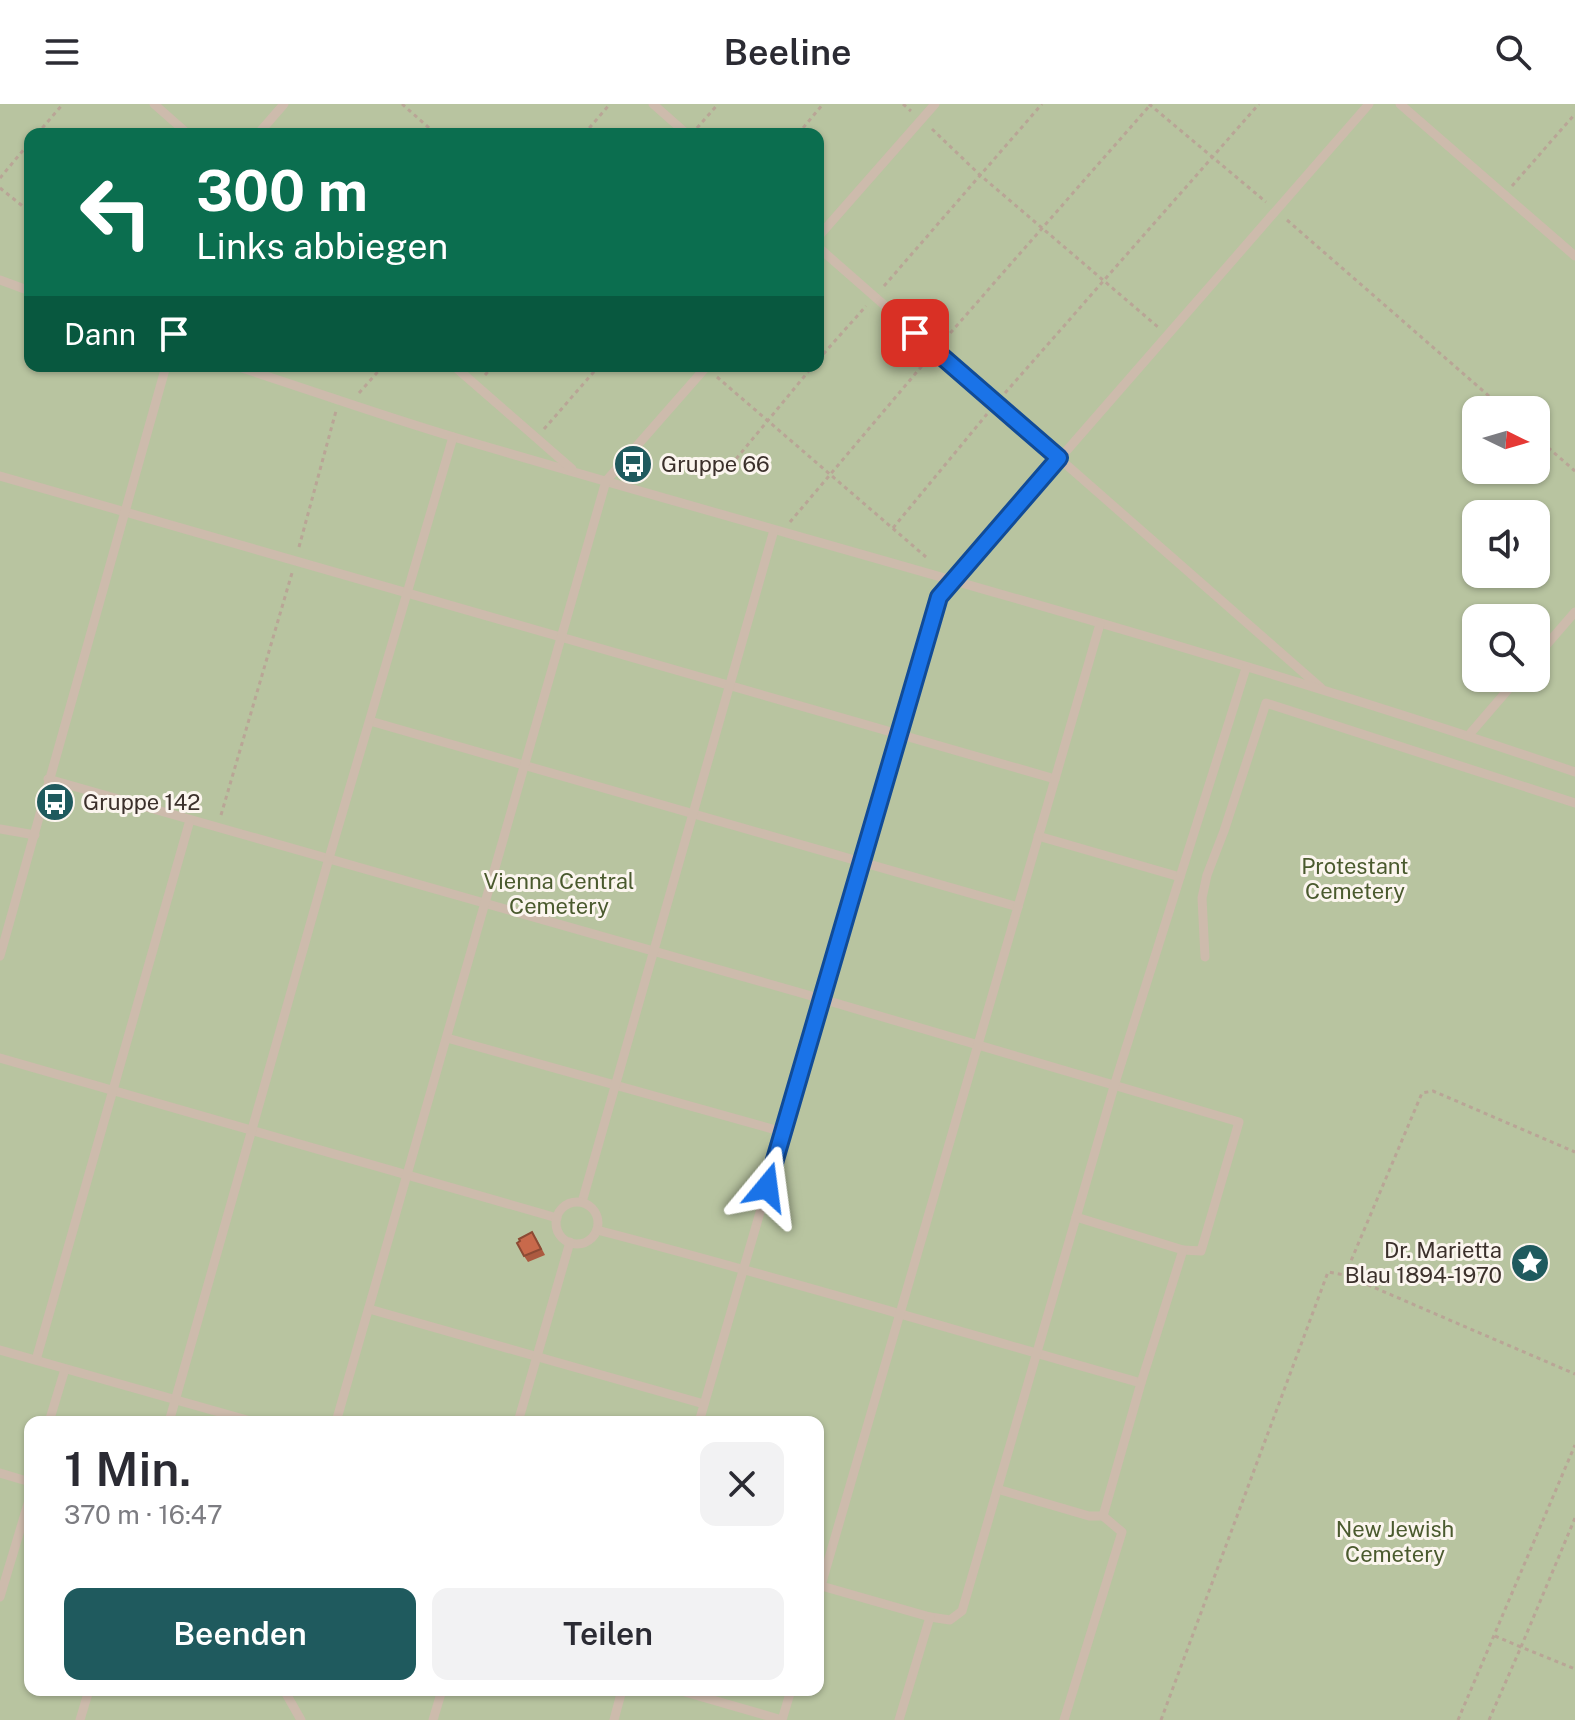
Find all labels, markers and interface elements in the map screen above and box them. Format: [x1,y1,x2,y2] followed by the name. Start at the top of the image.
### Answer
[40,30,84,74] icon: menu
[1491,30,1535,74] icon: search
[723,31,852,73] text: Beeline
[196,158,368,224] text: 300 m
[64,160,168,264] icon: left
[196,225,448,267] text: Links abbiegen
[881,299,949,367] pin
[893,311,937,355] icon: arrive
[152,312,196,356] icon: arrive
[64,316,136,352] text: Dann
[1462,396,1550,484] north arrow
[1462,396,1550,692] map controls
[612,443,654,485] bus stop icon: Gruppe 66
[661,451,770,477] place label: Gruppe 66
[1462,500,1550,588] button: sound
[1462,604,1550,692] button: search
[34,781,76,823] bus stop icon: Gruppe 142
[83,789,200,815] place label: Gruppe 142
[1301,853,1409,904] park label: Protestant Cemetery
[484,868,634,919] park label: Vienna Central Cemetery
[725,1145,809,1229] position arrow
[1345,1237,1502,1288] place label: Dr. Marietta Blau 1894-1970
[1509,1242,1551,1284] place icon: Dr. Marietta Blau 1894-1970
[64,1440,191,1497] text: 1 Min.
[700,1442,784,1526] button: close
[64,1499,223,1530] text: 370 m · 16:47
[1336,1516,1454,1567] park label: New Jewish Cemetery
[64,1588,416,1680] button: Beenden
[432,1588,784,1680] button: Teilen

